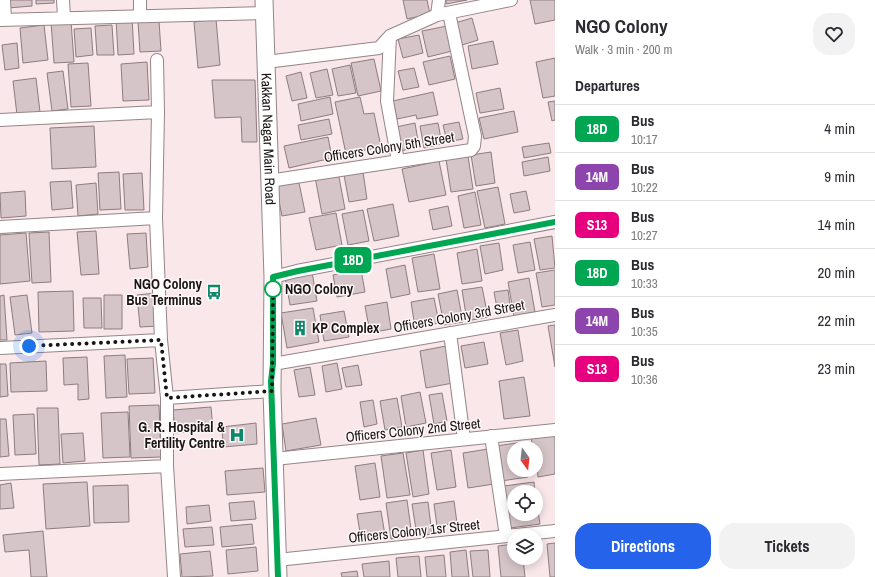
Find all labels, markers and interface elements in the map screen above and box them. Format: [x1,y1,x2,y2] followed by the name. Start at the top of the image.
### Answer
[575,13,668,39] text: NGO Colony
[813,13,855,55] button: heart
[575,41,672,58] text: Walk · 3 min · 200 m
[257,73,280,205] street label: Kakkan Nagar Main Road
[575,75,640,96] text: Departures
[631,110,654,131] text: Bus
[824,118,855,139] text: 4 min
[586,120,608,138] text: 18D
[322,128,456,166] street label: Officers Colony 5th Street
[631,131,658,148] text: 10:17
[631,158,654,179] text: Bus
[824,166,855,187] text: 9 min
[586,168,608,186] text: 14M
[631,179,658,196] text: 10:22
[631,206,654,227] text: Bus
[817,214,855,235] text: 14 min
[587,216,607,234] text: S13
[631,227,658,244] text: 10:27
[330,247,376,273] line badge: 18D
[342,251,364,269] text: 18D
[631,254,654,275] text: Bus
[817,262,855,283] text: 20 min
[586,264,608,282] text: 18D
[126,275,203,309] place label: NGO Colony Bus Terminus
[631,275,658,292] text: 10:33
[264,280,282,298] marker: NGO Colony
[285,280,354,298] place label: NGO Colony
[205,283,223,301] bus stop icon: NGO Colony Bus Terminus
[392,296,526,336] street label: Officers Colony 3rd Street
[631,302,654,323] text: Bus
[817,310,855,331] text: 22 min
[586,312,608,330] text: 14M
[291,319,309,337] building icon: KP Complex
[312,319,380,337] place label: KP Complex
[631,323,658,340] text: 10:35
[19,336,39,356] your location
[631,350,654,371] text: Bus
[817,358,855,379] text: 23 min
[587,360,607,378] text: S13
[631,371,658,388] text: 10:36
[345,414,481,446] street label: Officers Colony 2nd Street
[138,418,226,452] place label: G. R. Hospital & Fertility Centre
[228,426,246,444] hospital icon: G. R. Hospital & Fertility Centre
[507,441,543,477] north arrow
[507,441,543,565] map controls
[507,485,543,521] button: locate
[347,515,481,547] street label: Officers Colony 1sr Street
[575,523,711,569] button: Directions
[719,523,855,569] button: Tickets
[507,529,543,565] button: layers

